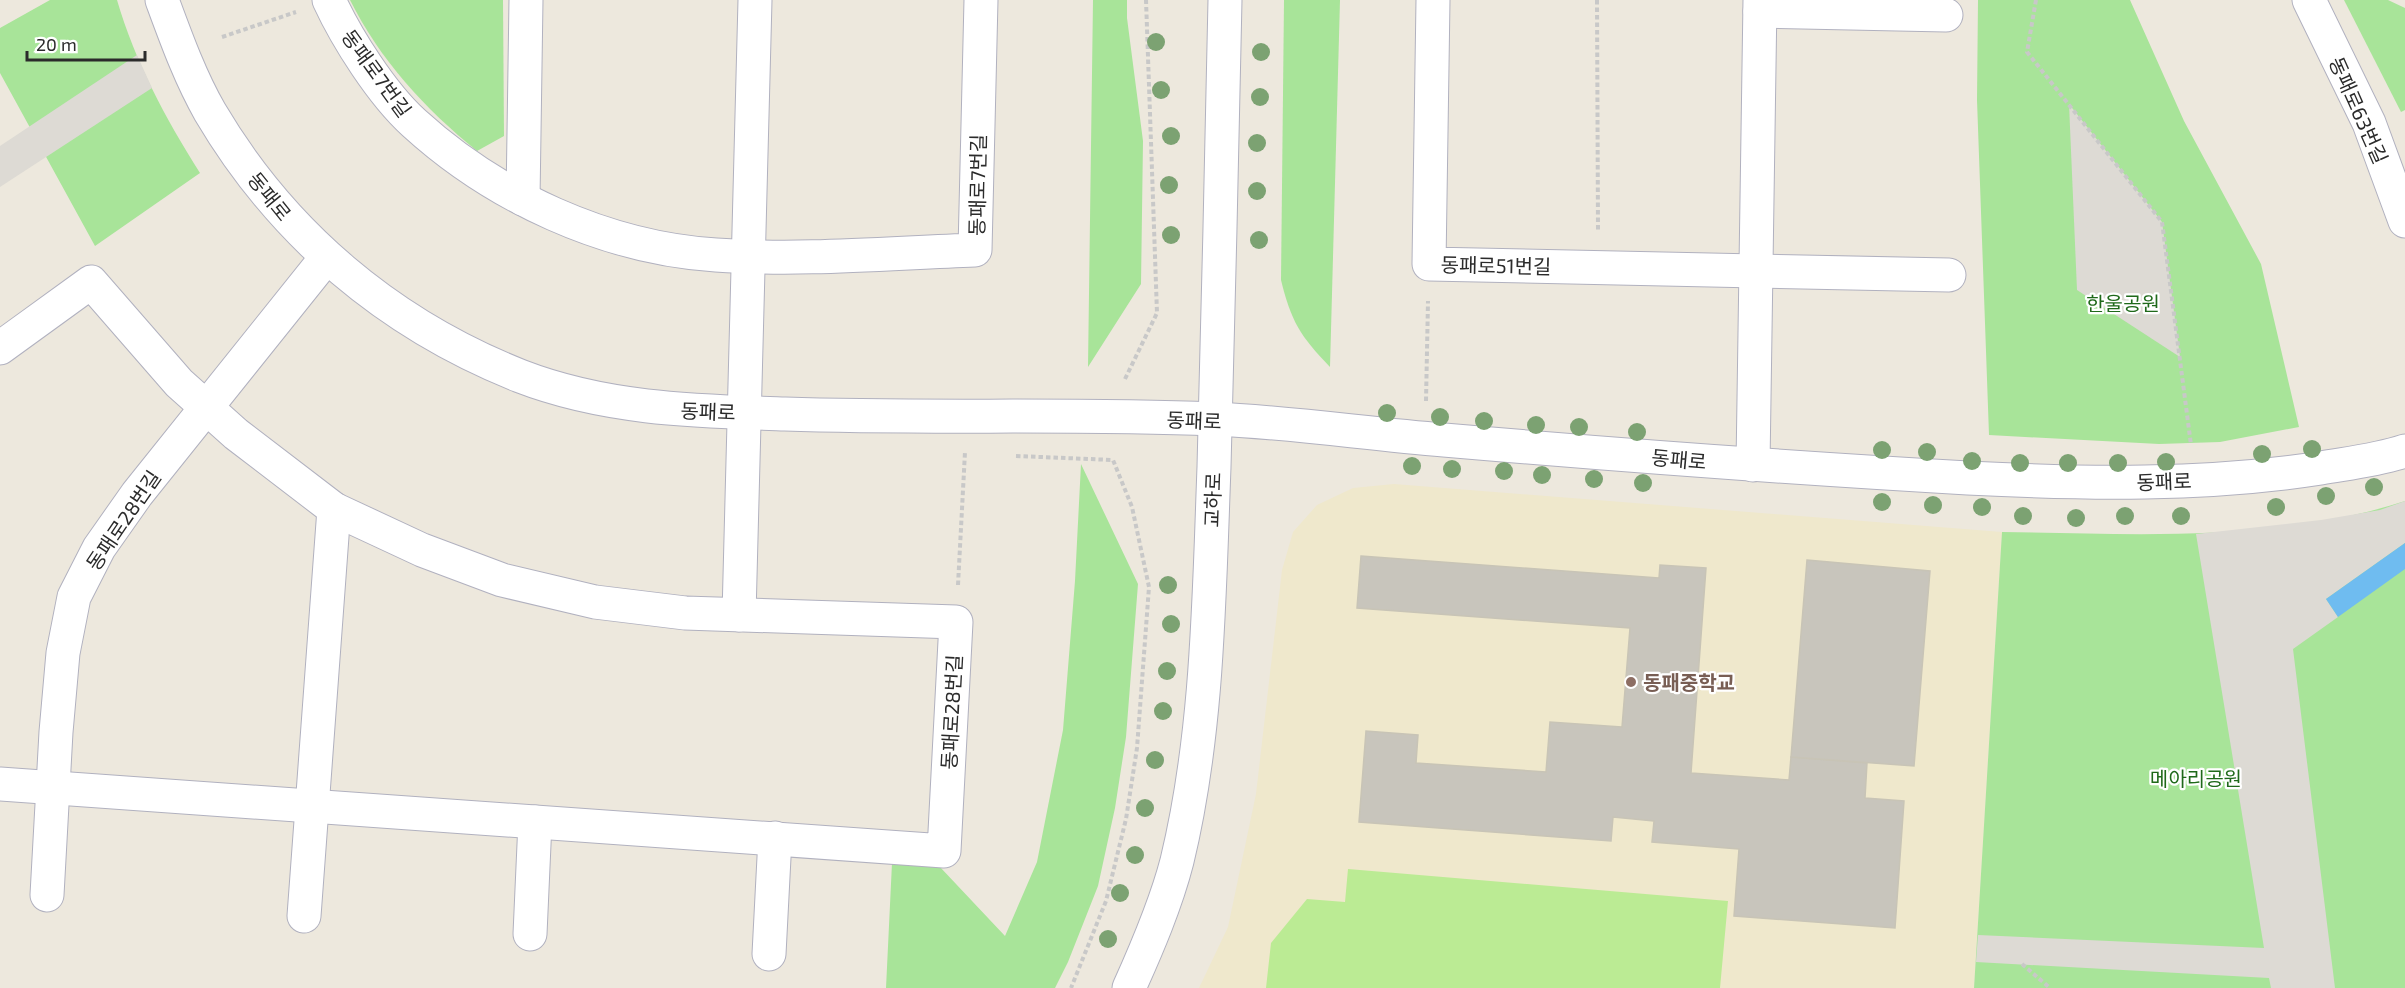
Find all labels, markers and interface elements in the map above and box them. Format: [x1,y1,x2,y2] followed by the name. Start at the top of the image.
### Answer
[27,24,146,62] scale bar
[337,25,417,121] street label: 동패로7번길
[36,33,77,55] text: 20 m
[2325,53,2393,167] street label: 동패로63번길
[964,134,990,236] street label: 동패로7번길
[243,167,297,225] street label: 동패로
[1440,252,1552,278] street label: 동패로51번길
[2086,291,2160,315] park label: 한울공원
[680,398,736,424] street label: 동패로
[1166,407,1222,433] street label: 동패로
[1650,445,1708,473] street label: 동패로
[81,465,165,575] street label: 동패로28번길
[2136,468,2192,494] street label: 동패로
[1199,472,1225,528] street label: 교하로
[936,654,966,770] street label: 동패로28번길
[1643,670,1735,694] place label: 동패중학교
[1624,675,1638,689] marker: 동패중학교
[2150,766,2242,790] park label: 메아리공원

